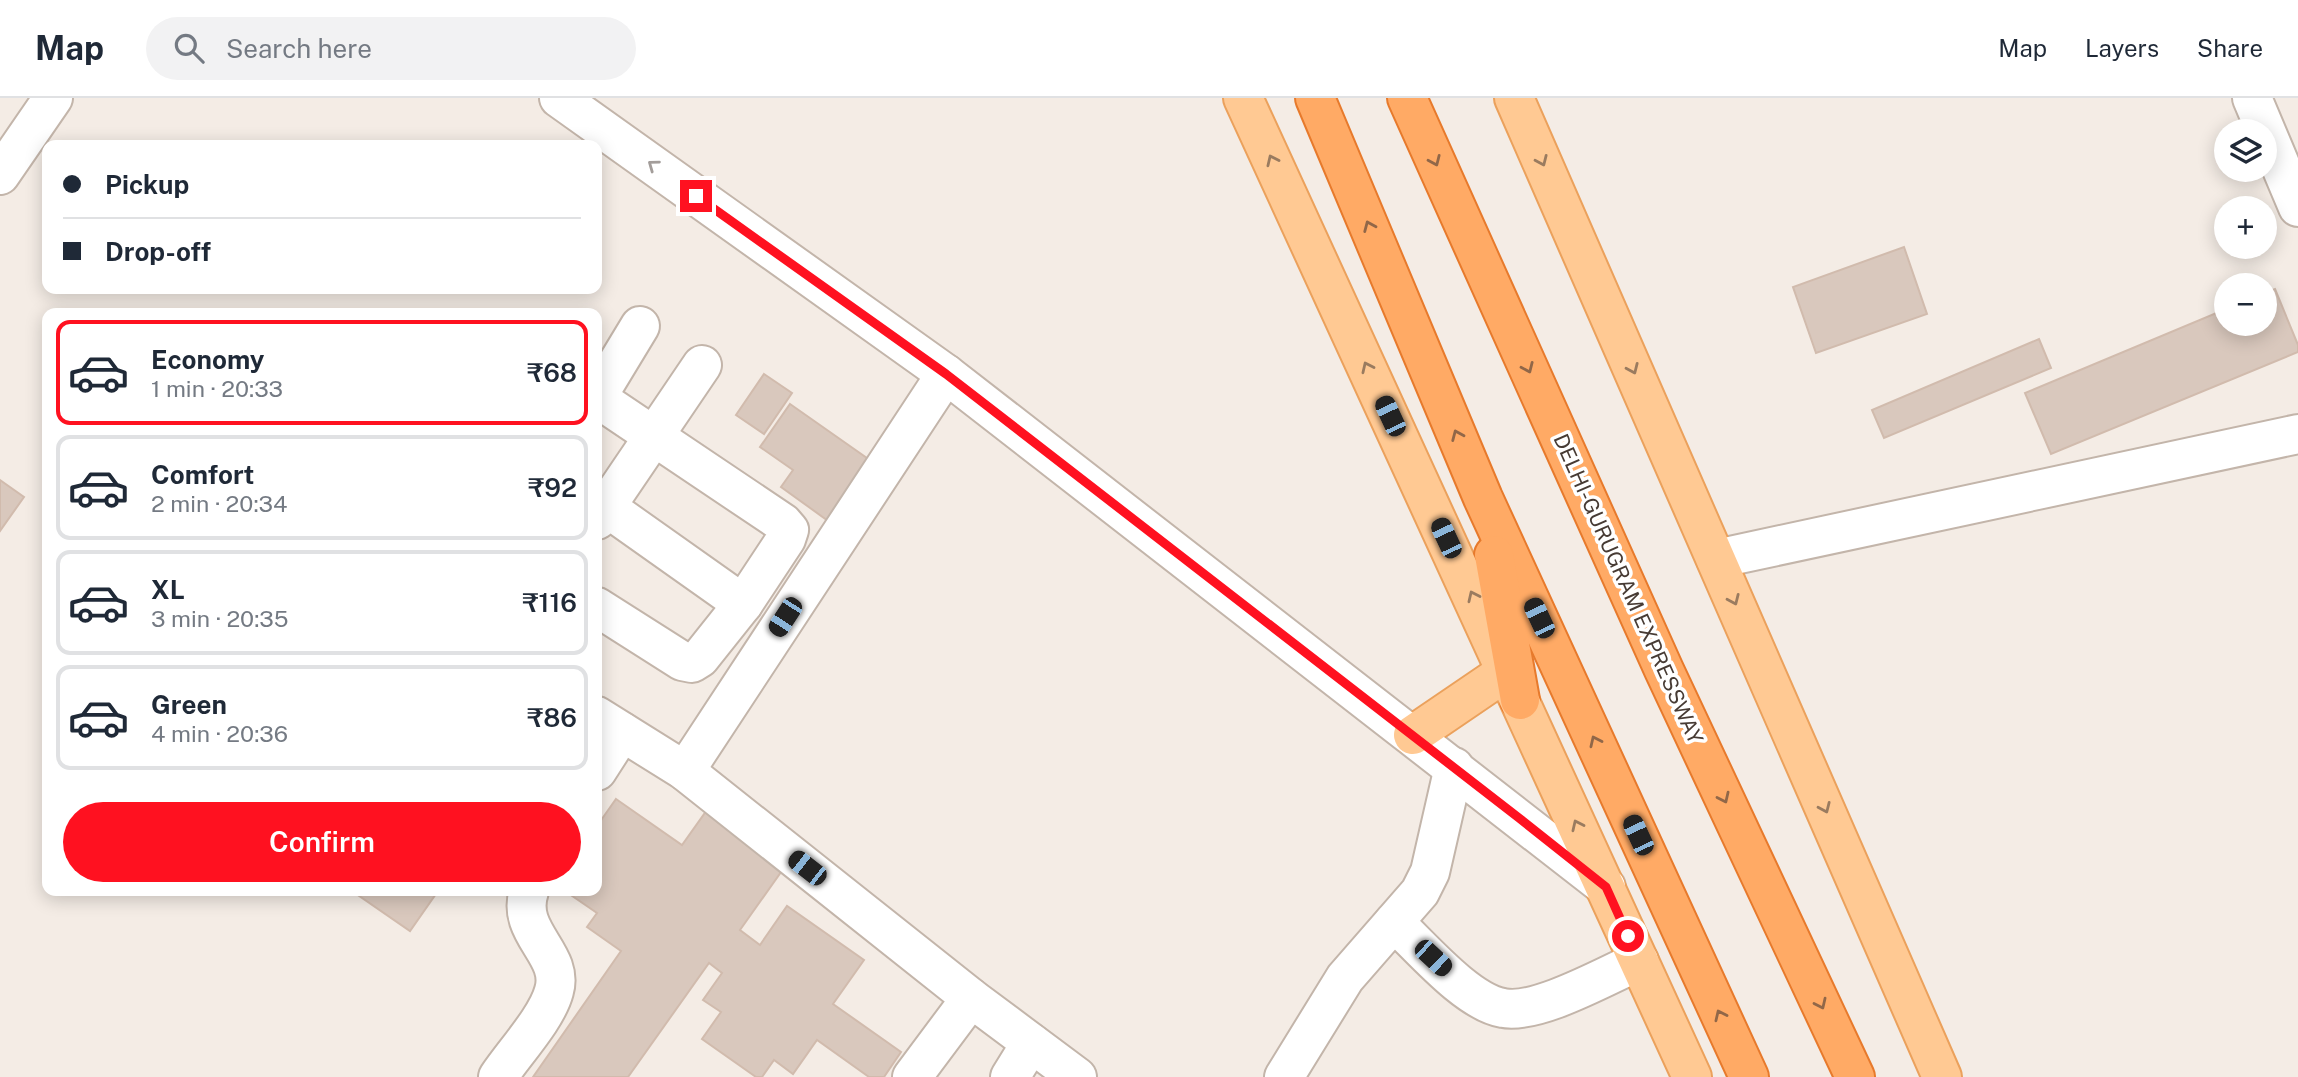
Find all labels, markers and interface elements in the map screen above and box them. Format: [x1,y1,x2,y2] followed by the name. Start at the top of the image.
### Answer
[146,17,636,80] search box
[35,29,104,67] text: Map
[170,29,208,67] icon: search
[226,33,372,64] text: Search here
[1998,34,2047,62] text: Map
[2085,34,2159,62] text: Layers
[2197,34,2263,62] text: Share
[2214,119,2277,336] map controls
[2214,119,2277,182] button: layers
[1427,153,1441,166] one-way arrow
[1534,153,1548,166] one-way arrow
[1266,155,1280,167] one-way arrow
[648,161,661,174] one-way arrow
[105,169,189,200] text: Pickup
[680,180,712,212] route end
[2214,196,2277,259] button: +
[1363,220,1377,232] one-way arrow
[105,236,211,267] text: Drop-off
[2214,273,2277,336] button: −
[67,341,130,404] icon: car
[151,344,264,375] text: Economy
[527,357,577,388] text: ₹68
[1520,361,1534,373] one-way arrow
[1361,362,1375,374] one-way arrow
[1625,362,1639,374] one-way arrow
[151,375,283,402] text: 1 min · 20:33
[1372,393,1409,439] car
[1451,430,1465,442] one-way arrow
[1549,430,1708,748] street label: DELHI-GURUGRAM EXPRESSWAY
[67,456,130,519] icon: car
[151,459,254,490] text: Comfort
[528,472,577,503] text: ₹92
[151,490,288,517] text: 2 min · 20:34
[1428,515,1465,561] car
[67,571,130,634] icon: car
[151,574,185,605] text: XL
[522,587,577,618] text: ₹116
[1467,591,1481,603] one-way arrow
[1726,593,1740,605] one-way arrow
[765,594,806,640] car
[1521,595,1558,641] car
[151,605,289,632] text: 3 min · 20:35
[67,686,130,749] icon: car
[151,689,227,720] text: Green
[527,702,577,733] text: ₹86
[151,720,288,747] text: 4 min · 20:36
[1590,736,1604,748] one-way arrow
[1716,791,1730,803] one-way arrow
[1817,801,1831,813] one-way arrow
[63,802,581,882] button: Confirm
[1620,812,1657,858] car
[1572,820,1586,832] one-way arrow
[784,847,831,889] car
[1612,920,1644,952] route start
[1411,936,1456,980] car
[1813,997,1827,1009] one-way arrow
[1715,1010,1729,1022] one-way arrow

